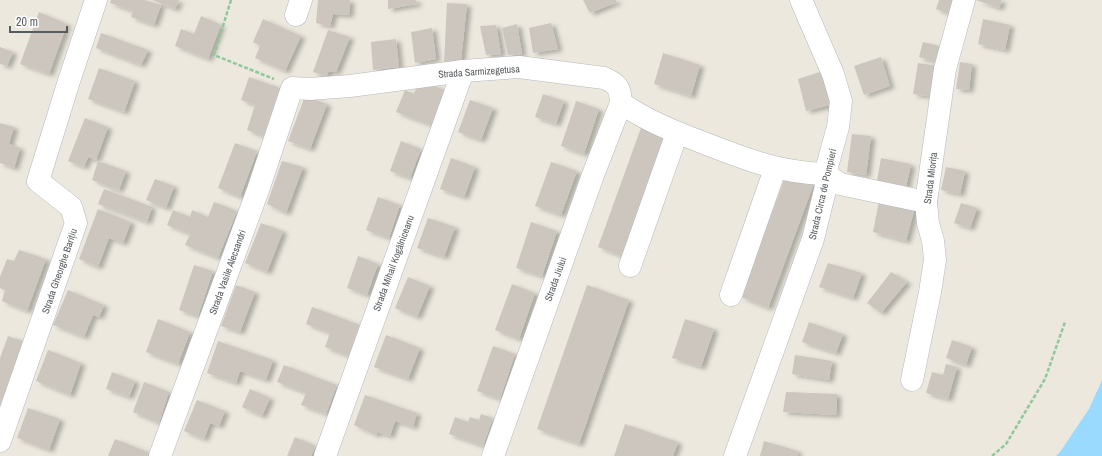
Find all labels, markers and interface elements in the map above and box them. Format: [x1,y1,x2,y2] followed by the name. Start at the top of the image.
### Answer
[10,8,67,34] scale bar
[16,14,38,30] text: 20 m
[438,62,521,81] street label: Strada Sarmizegetusa
[806,147,839,241] street label: Strada Circa de Pompieri
[921,151,940,205] street label: Strada Miorița
[370,213,417,313] street label: Strada Mihail Kogălniceanu
[39,227,80,316] street label: Strada Gheorghe Barițiu
[206,228,249,316] street label: Strada Vasile Alecsandri
[541,255,569,303] street label: Strada Jiului

